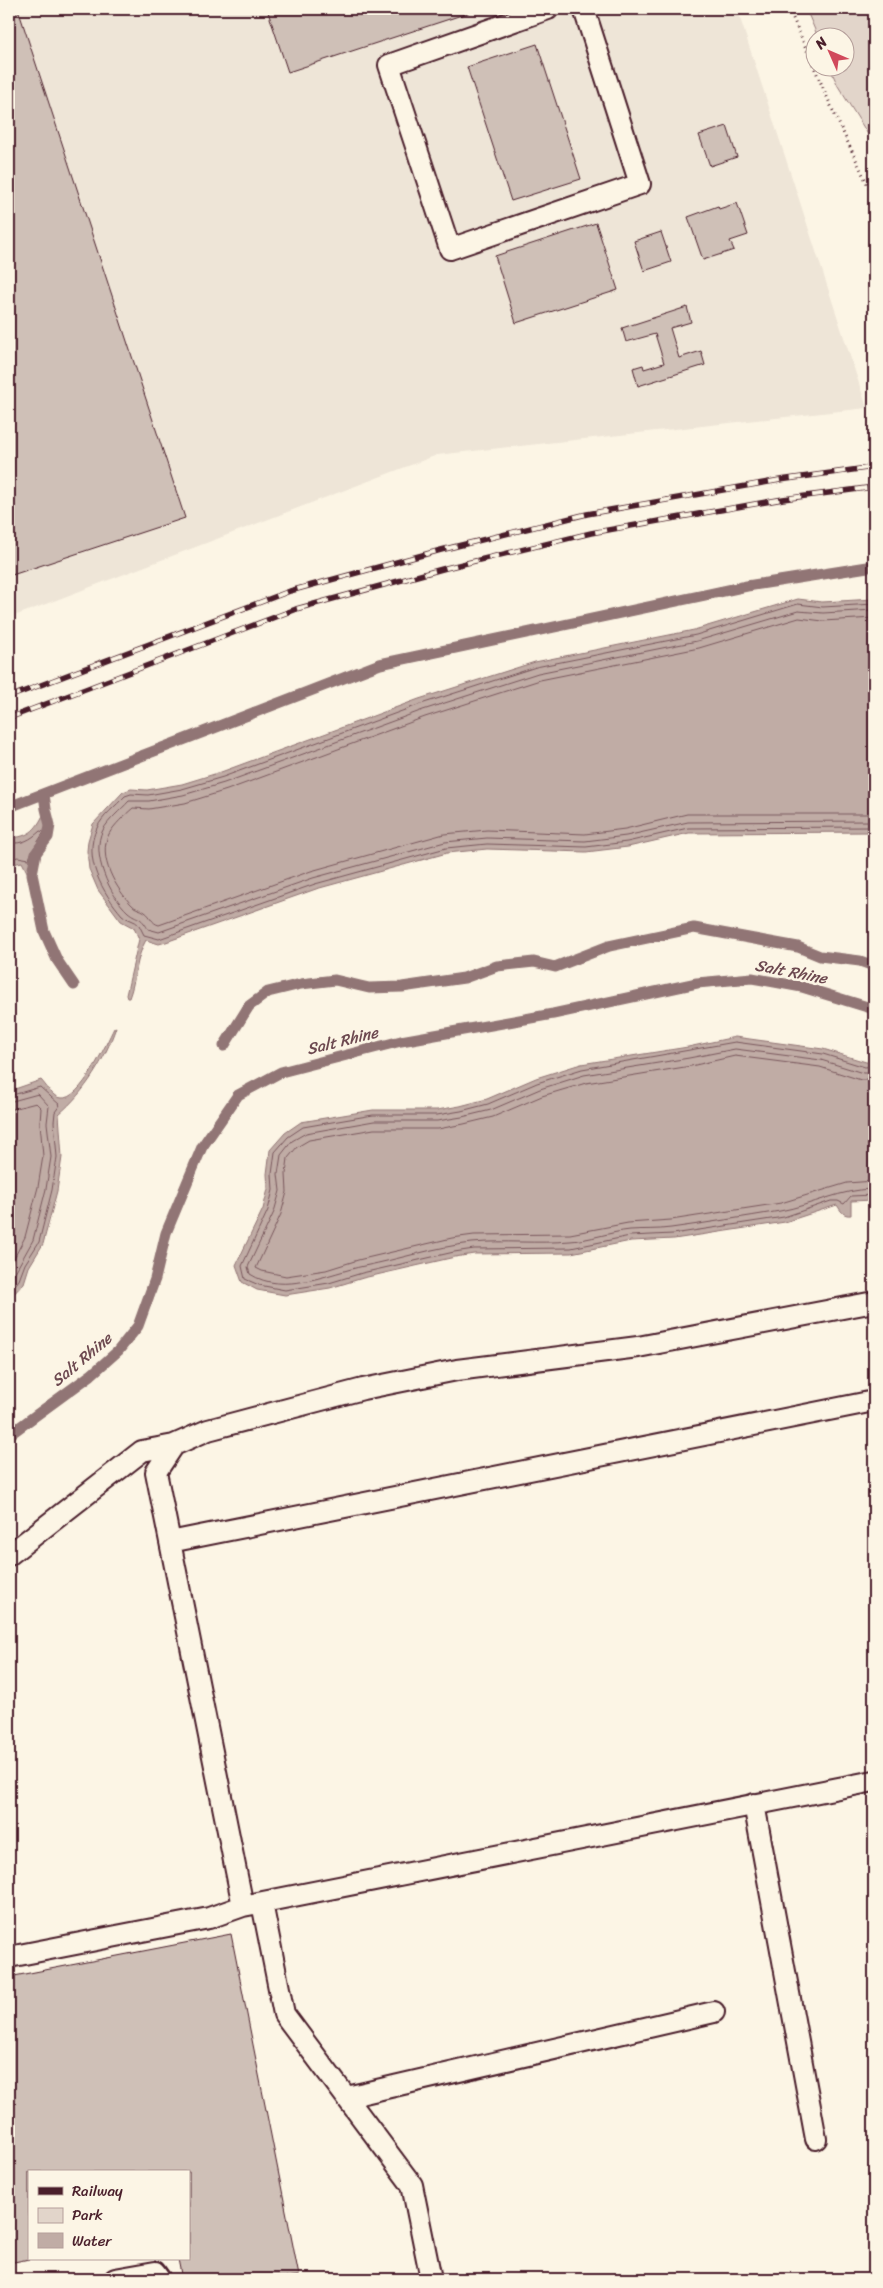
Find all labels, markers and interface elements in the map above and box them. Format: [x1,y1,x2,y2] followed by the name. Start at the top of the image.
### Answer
[806,28,856,78] north arrow
[808,31,834,56] text: N
[752,950,832,993] water label: Salt Rhine
[303,1017,383,1063] water label: Salt Rhine
[44,1323,120,1394] water label: Salt Rhine
[28,2170,190,2260] legend
[72,2178,123,2204] text: Railway
[72,2202,103,2228] text: Park
[72,2228,112,2254] text: Water

